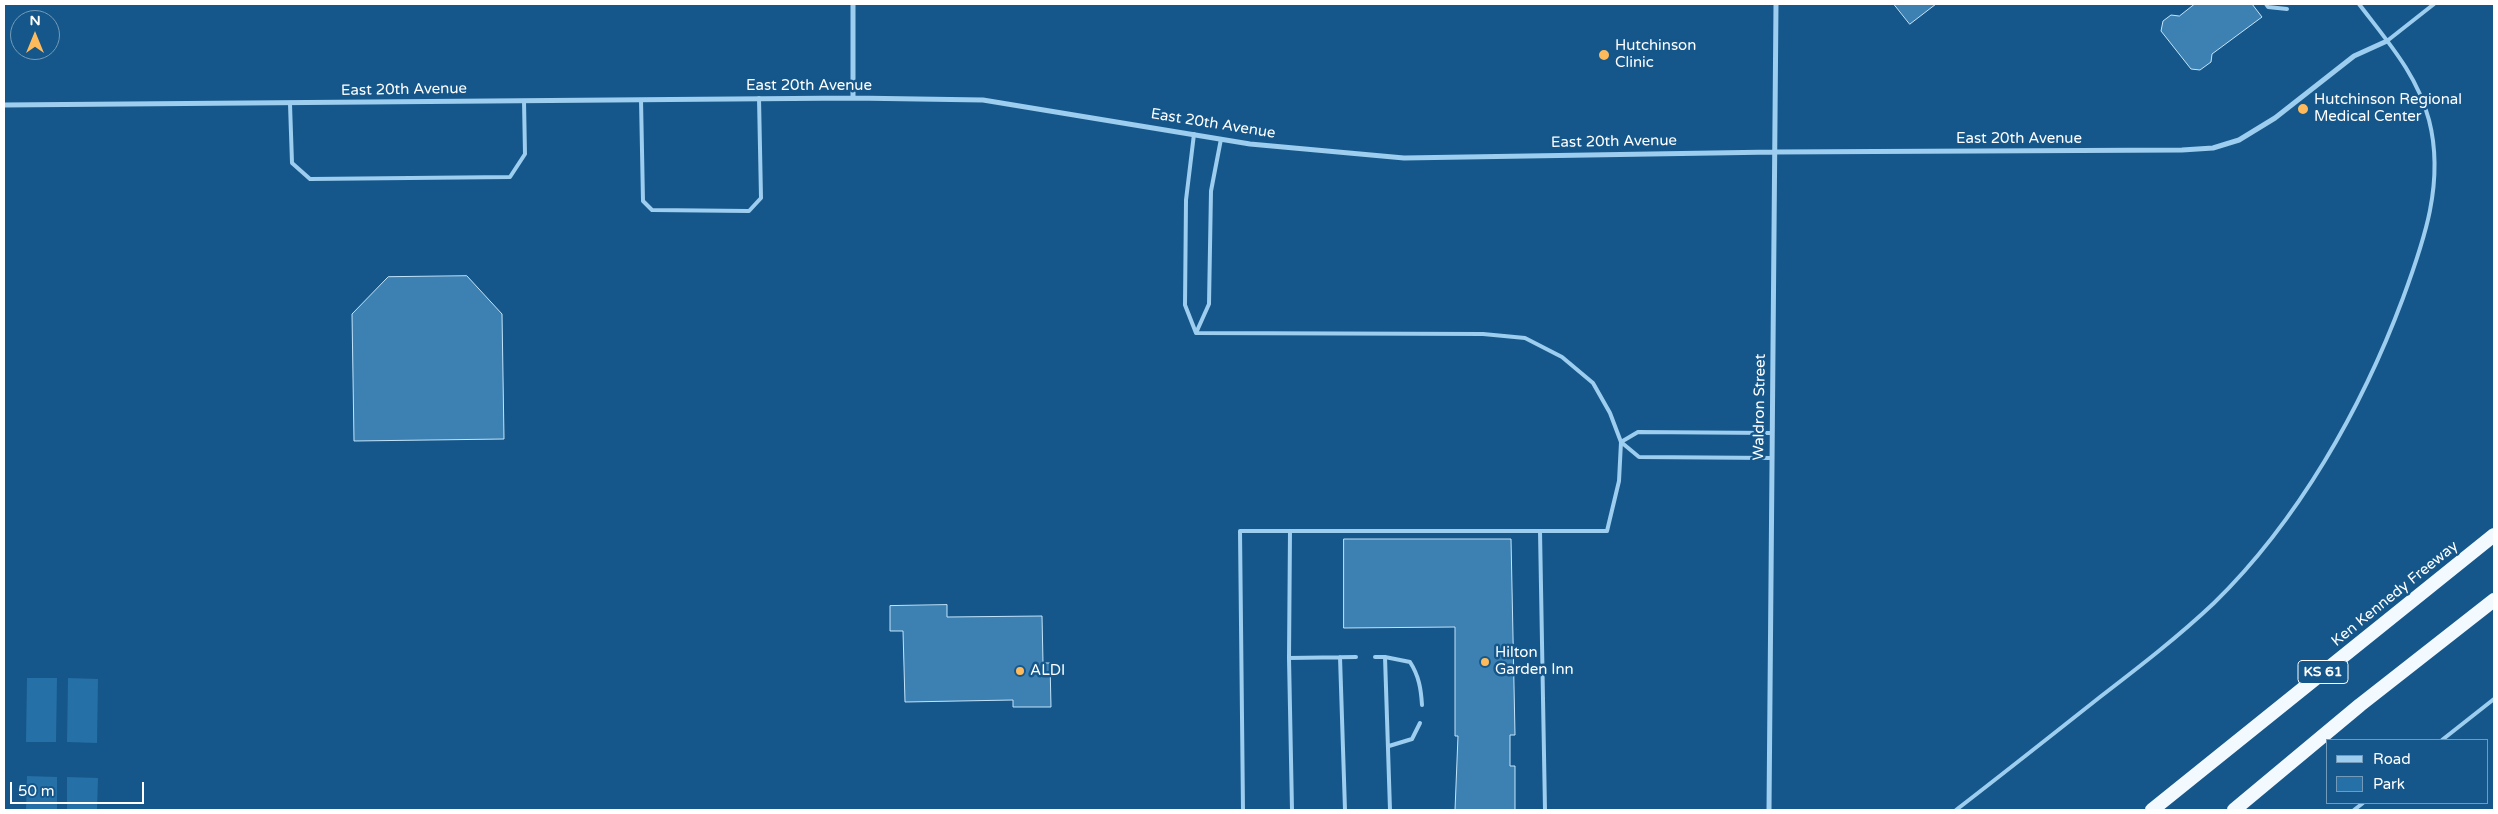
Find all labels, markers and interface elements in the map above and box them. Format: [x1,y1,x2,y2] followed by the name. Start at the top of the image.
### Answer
[10,10,60,60] north arrow
[29,12,41,29] text: N
[1615,37,1696,72] place label: Hutchinson Clinic
[1597,48,1611,62] marker: Hutchinson Clinic
[746,77,872,95] street label: East 20th Avenue
[341,80,467,100] street label: East 20th Avenue
[2314,91,2462,126] place label: Hutchinson Regional Medical Center
[2296,102,2310,116] marker: Hutchinson Regional Medical Center
[1149,105,1277,143] street label: East 20th Avenue
[1956,130,2082,148] street label: East 20th Avenue
[1551,132,1677,152] street label: East 20th Avenue
[1750,353,1770,461] street label: Waldron Street
[2328,537,2462,651] street label: Ken Kennedy Freeway
[1495,644,1574,679] place label: Hilton Garden Inn
[1479,656,1491,668] marker: Hilton Garden Inn
[2298,660,2348,684] road number: KS 61
[1030,662,1065,680] place label: ALDI
[1014,665,1026,677] marker: ALDI
[2326,739,2488,804] legend
[2373,750,2411,768] text: Road
[12,772,146,804] scale bar
[2373,775,2405,793] text: Park
[18,782,55,800] text: 50 m

